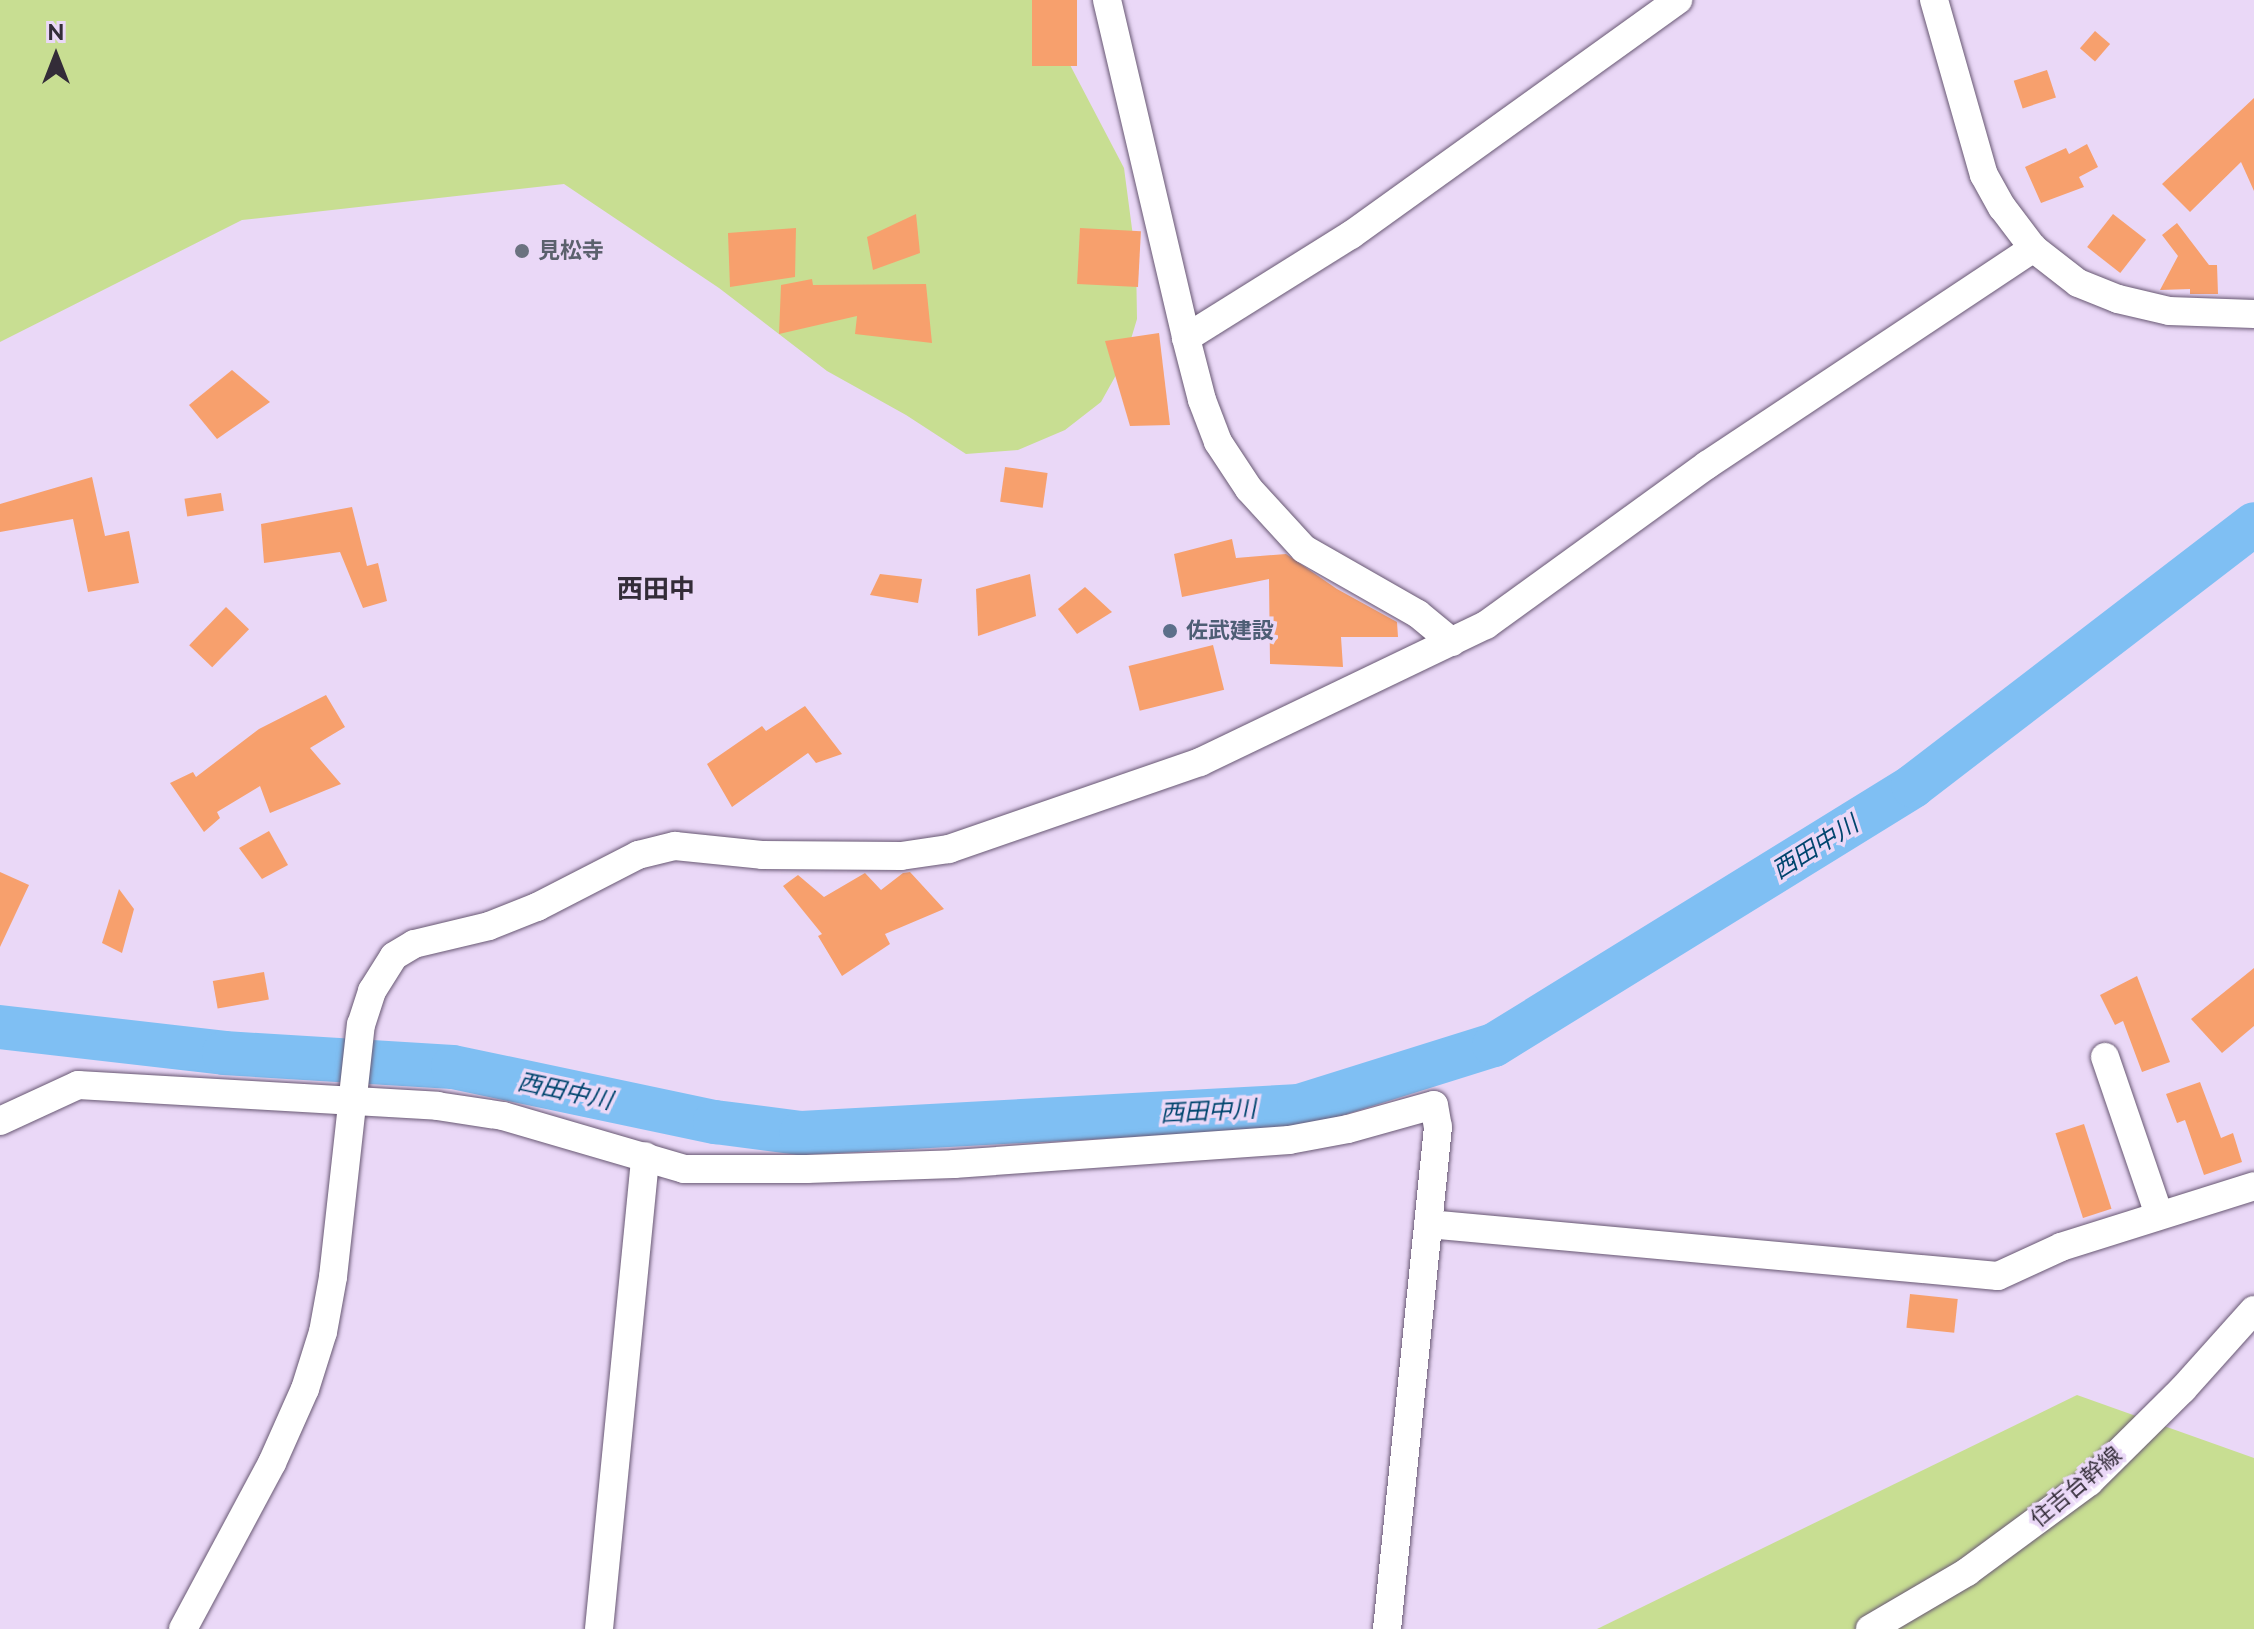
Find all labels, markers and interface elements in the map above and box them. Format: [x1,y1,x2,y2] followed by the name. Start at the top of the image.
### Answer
[16,16,96,96] north arrow
[48,19,64,45] text: N
[538,238,604,264] place label: 見松寺
[513,242,531,260] marker: 見松寺
[617,574,695,606] district label: 西田中
[1186,618,1274,644] place label: 佐武建設
[1161,622,1179,640] marker: 佐武建設
[1767,809,1863,885] water label: 西田中川
[515,1067,615,1115] water label: 西田中川
[1159,1094,1257,1128] water label: 西田中川
[2025,1442,2127,1532] street label: 住吉台幹線

